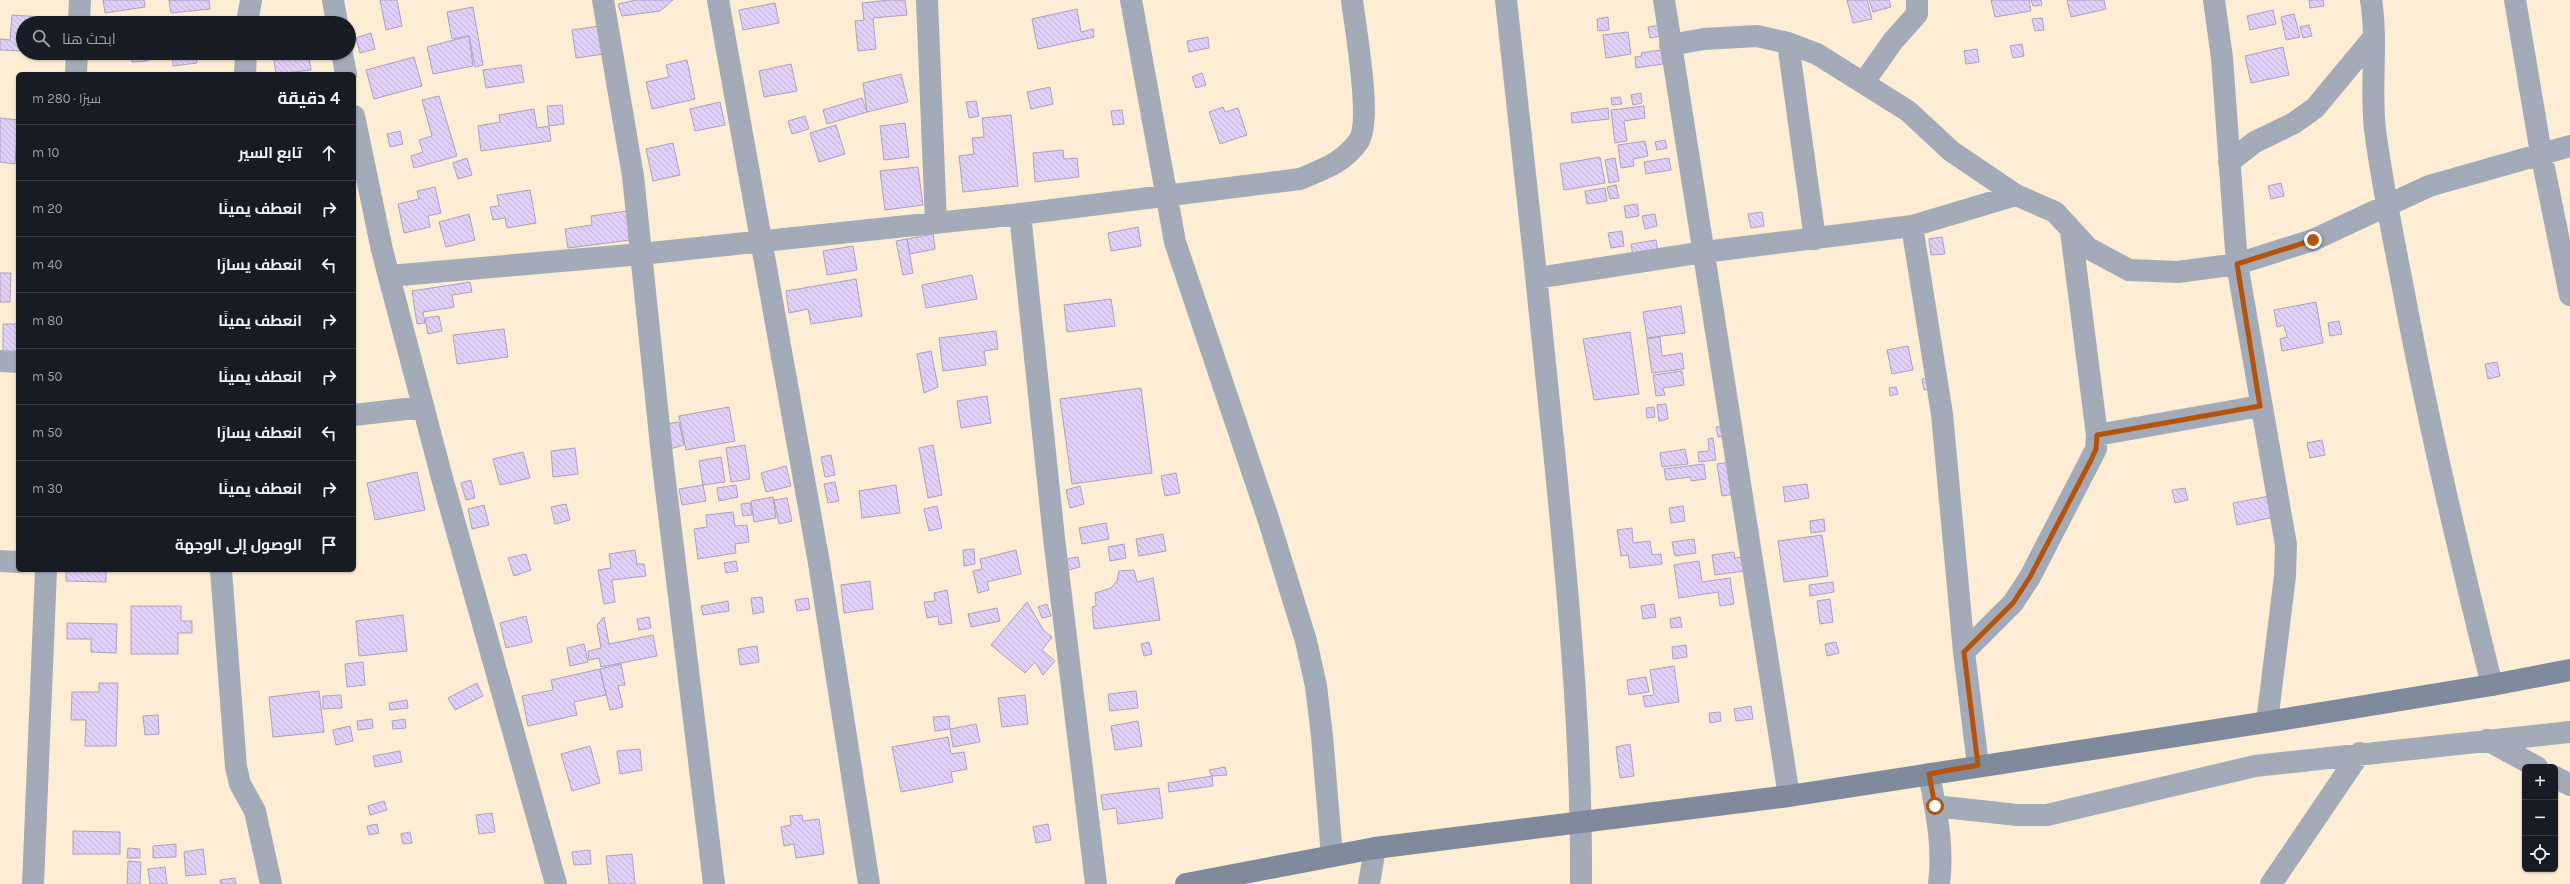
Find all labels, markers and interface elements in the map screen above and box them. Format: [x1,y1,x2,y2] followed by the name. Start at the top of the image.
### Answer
[16,16,356,60] search box
[30,27,52,49] icon: search
[62,30,116,48] text: ابحث هنا
[278,88,340,108] text: 4 دقيقة
[32,91,101,106] text: سيرًا · 280 m
[318,142,340,164] icon: ahead
[239,144,302,162] text: تابع السير
[32,145,59,160] text: 10 m
[318,198,340,220] icon: right
[218,200,302,218] text: انعطف يمينًا
[32,201,63,216] text: 20 m
[2304,231,2322,249] route end
[318,254,340,276] icon: left
[216,256,302,274] text: انعطف يسارًا
[32,257,62,272] text: 40 m
[318,310,340,332] icon: right
[218,312,302,330] text: انعطف يمينًا
[32,313,63,328] text: 80 m
[318,366,340,388] icon: right
[218,368,302,386] text: انعطف يمينًا
[32,369,62,384] text: 50 m
[318,422,340,444] icon: left
[216,424,302,442] text: انعطف يسارًا
[32,425,62,440] text: 50 m
[318,478,340,500] icon: right
[218,480,302,498] text: انعطف يمينًا
[32,481,63,496] text: 30 m
[318,534,340,556] icon: arrive
[175,536,302,554] text: الوصول إلى الوجهة
[2522,764,2558,872] map controls
[2522,764,2558,800] button: +
[1926,797,1944,815] route start
[2522,800,2558,836] button: −
[2522,836,2558,872] button: locate

